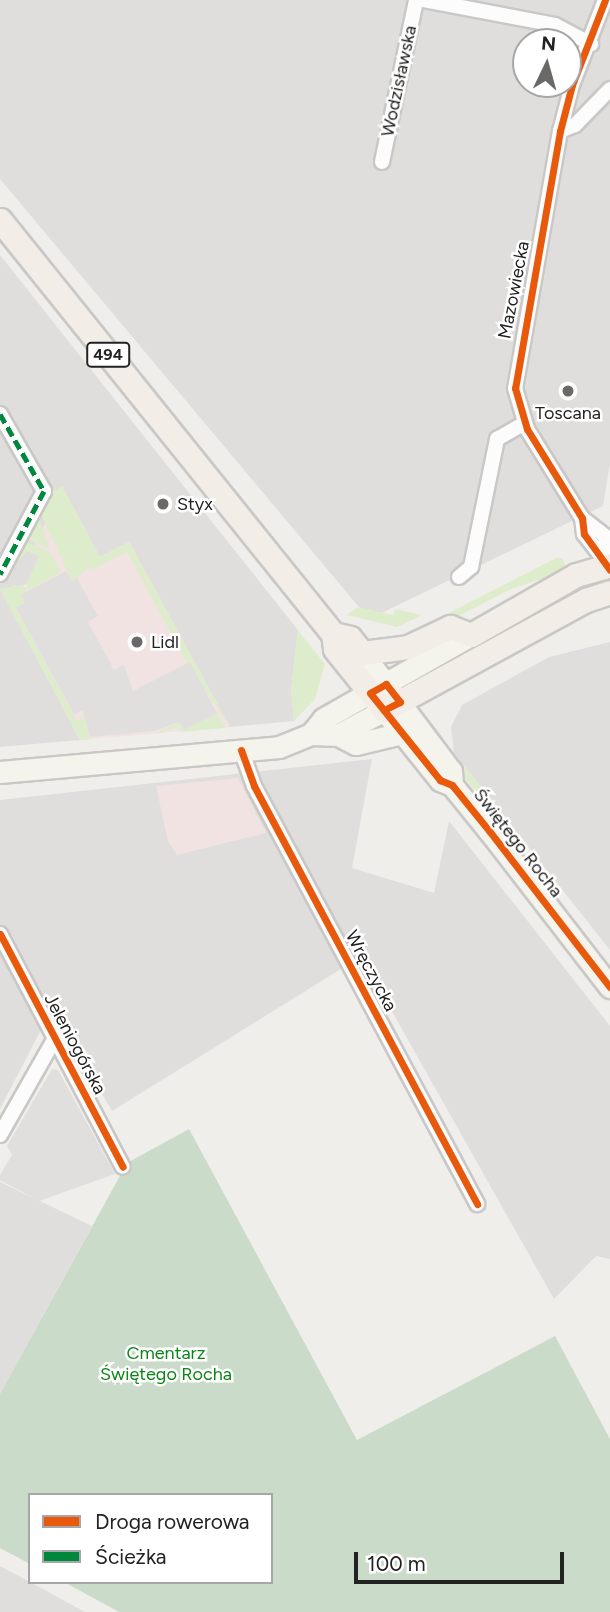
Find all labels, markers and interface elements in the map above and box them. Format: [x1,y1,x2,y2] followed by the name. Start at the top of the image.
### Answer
[377,23,421,139] street label: Wodzisławska
[512,28,582,98] north arrow
[540,31,557,56] text: N
[494,239,534,341] street label: Mazowiecka
[85,342,131,368] road number: 494
[560,383,576,399] marker: Toscana
[535,402,601,424] place label: Toscana
[177,493,213,515] place label: Styx
[155,496,171,512] marker: Styx
[151,631,179,653] place label: Lidl
[129,634,145,650] marker: Lidl
[469,784,567,902] street label: Świętego Rocha
[341,927,401,1015] street label: Wręczycka
[39,990,111,1098] street label: Jeleniogórska
[100,1343,232,1386] park label: Cmentarz Świętego Rocha
[28,1493,273,1584] legend
[95,1509,250,1534] text: Droga rowerowa
[358,1538,568,1582] scale bar
[95,1544,167,1569] text: Ścieżka
[367,1551,426,1576] text: 100 m

